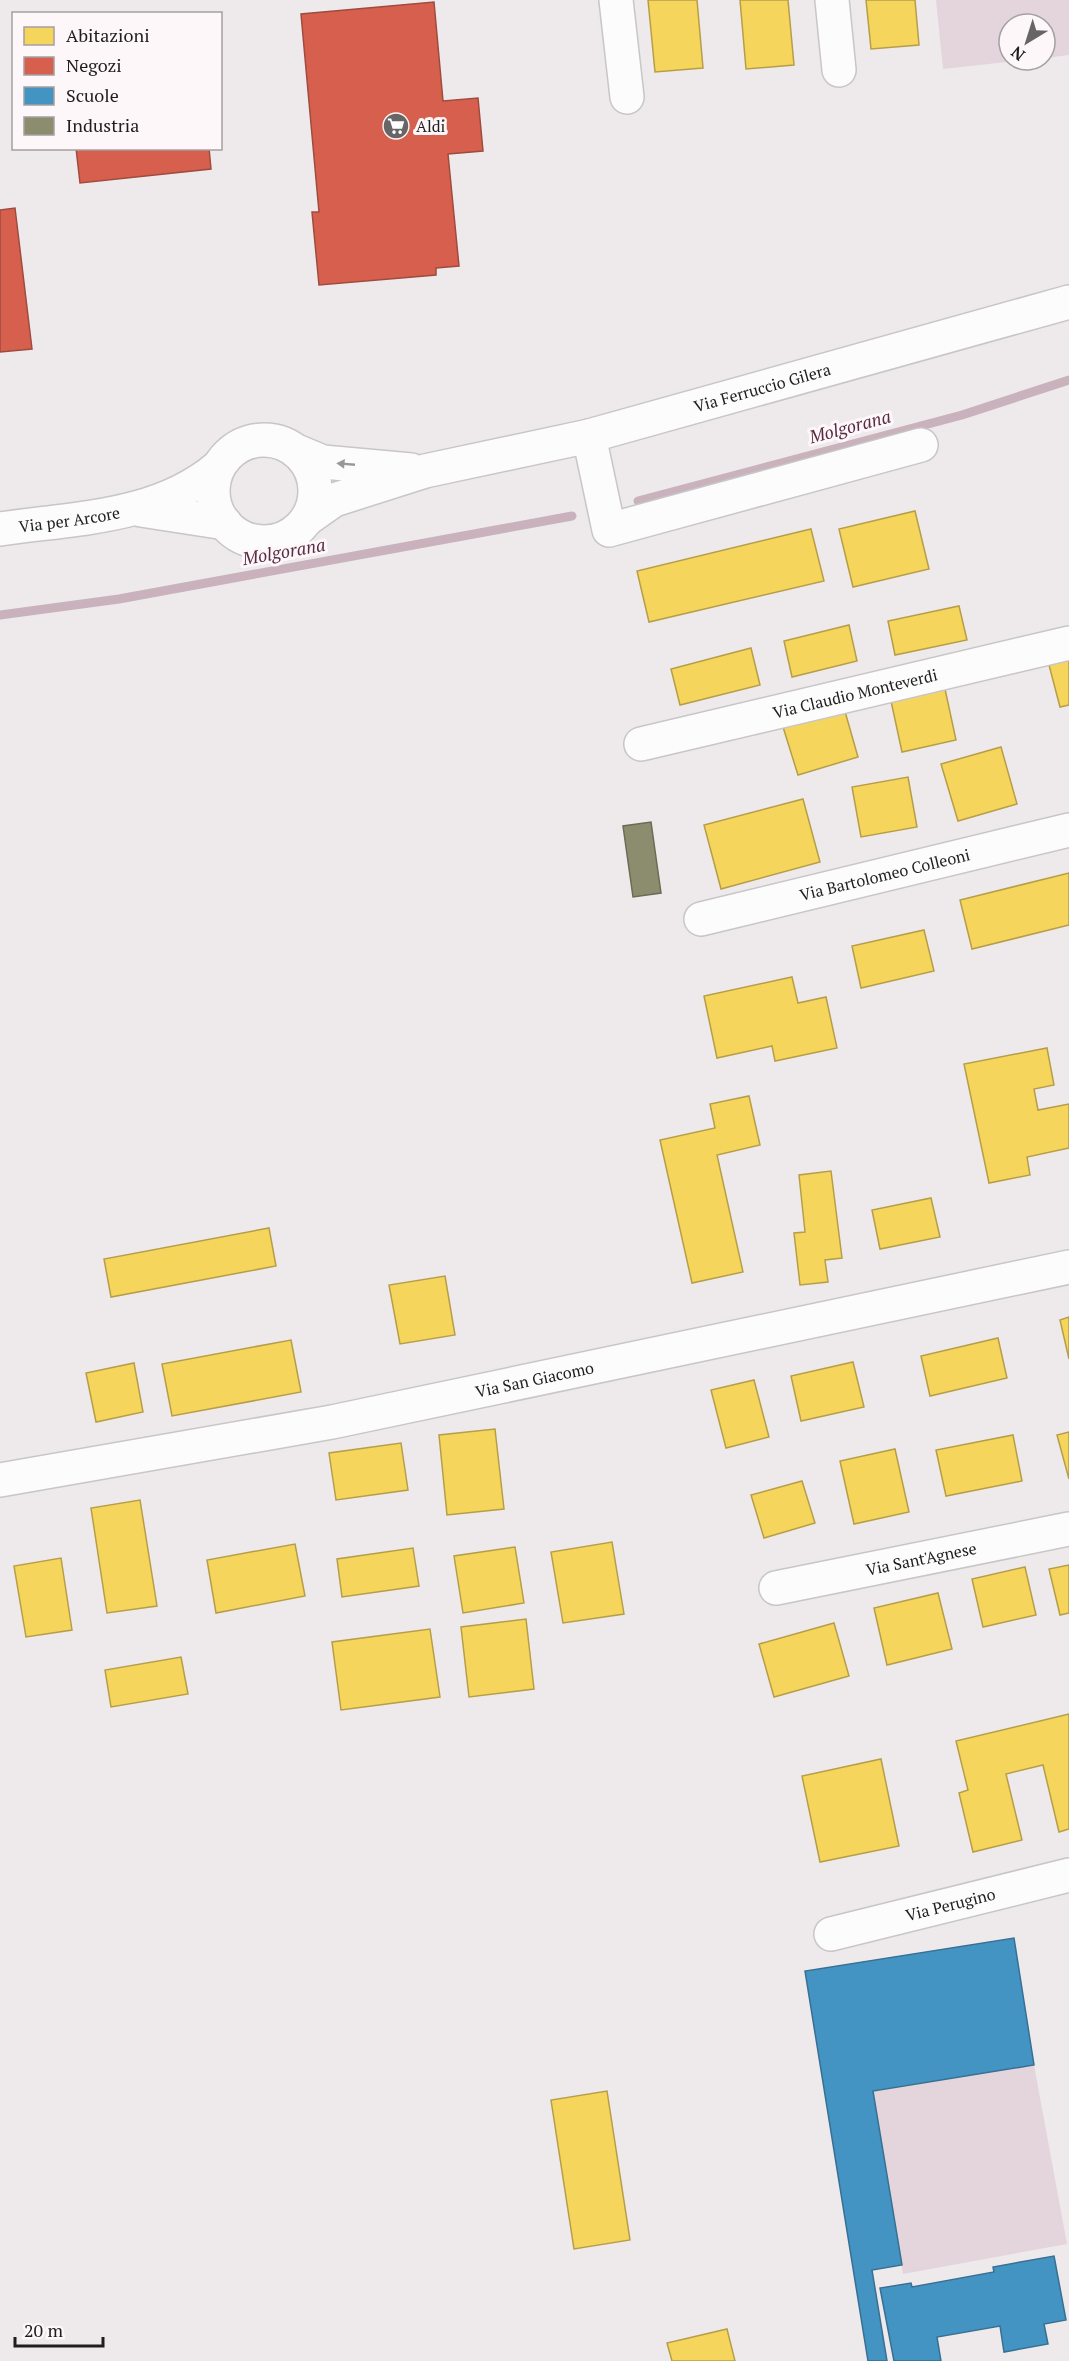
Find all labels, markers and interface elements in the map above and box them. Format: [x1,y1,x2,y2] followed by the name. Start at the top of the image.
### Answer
[12,12,222,150] legend
[997,12,1057,72] north arrow
[66,23,150,47] text: Abitazioni
[1006,41,1029,66] text: N
[66,53,122,77] text: Negozi
[66,83,119,107] text: Scuole
[381,111,411,141] supermarket icon: Aldi
[66,113,139,137] text: Industria
[416,115,446,137] place label: Aldi
[691,358,833,417] street label: Via Ferruccio Gilera
[805,404,893,449] water label: Molgorana
[336,459,355,469] one-way arrow
[17,501,122,537] street label: Via per Arcore
[240,532,327,570] water label: Molgorana
[771,663,940,724] street label: Via Claudio Monteverdi
[797,843,972,906] street label: Via Bartolomeo Colleoni
[473,1356,596,1403] street label: Via San Giacomo
[864,1537,978,1581] street label: Via Sant'Agnese
[903,1883,998,1926] street label: Via Perugino
[15,2310,104,2348] scale bar
[24,2318,64,2342] text: 20 m

